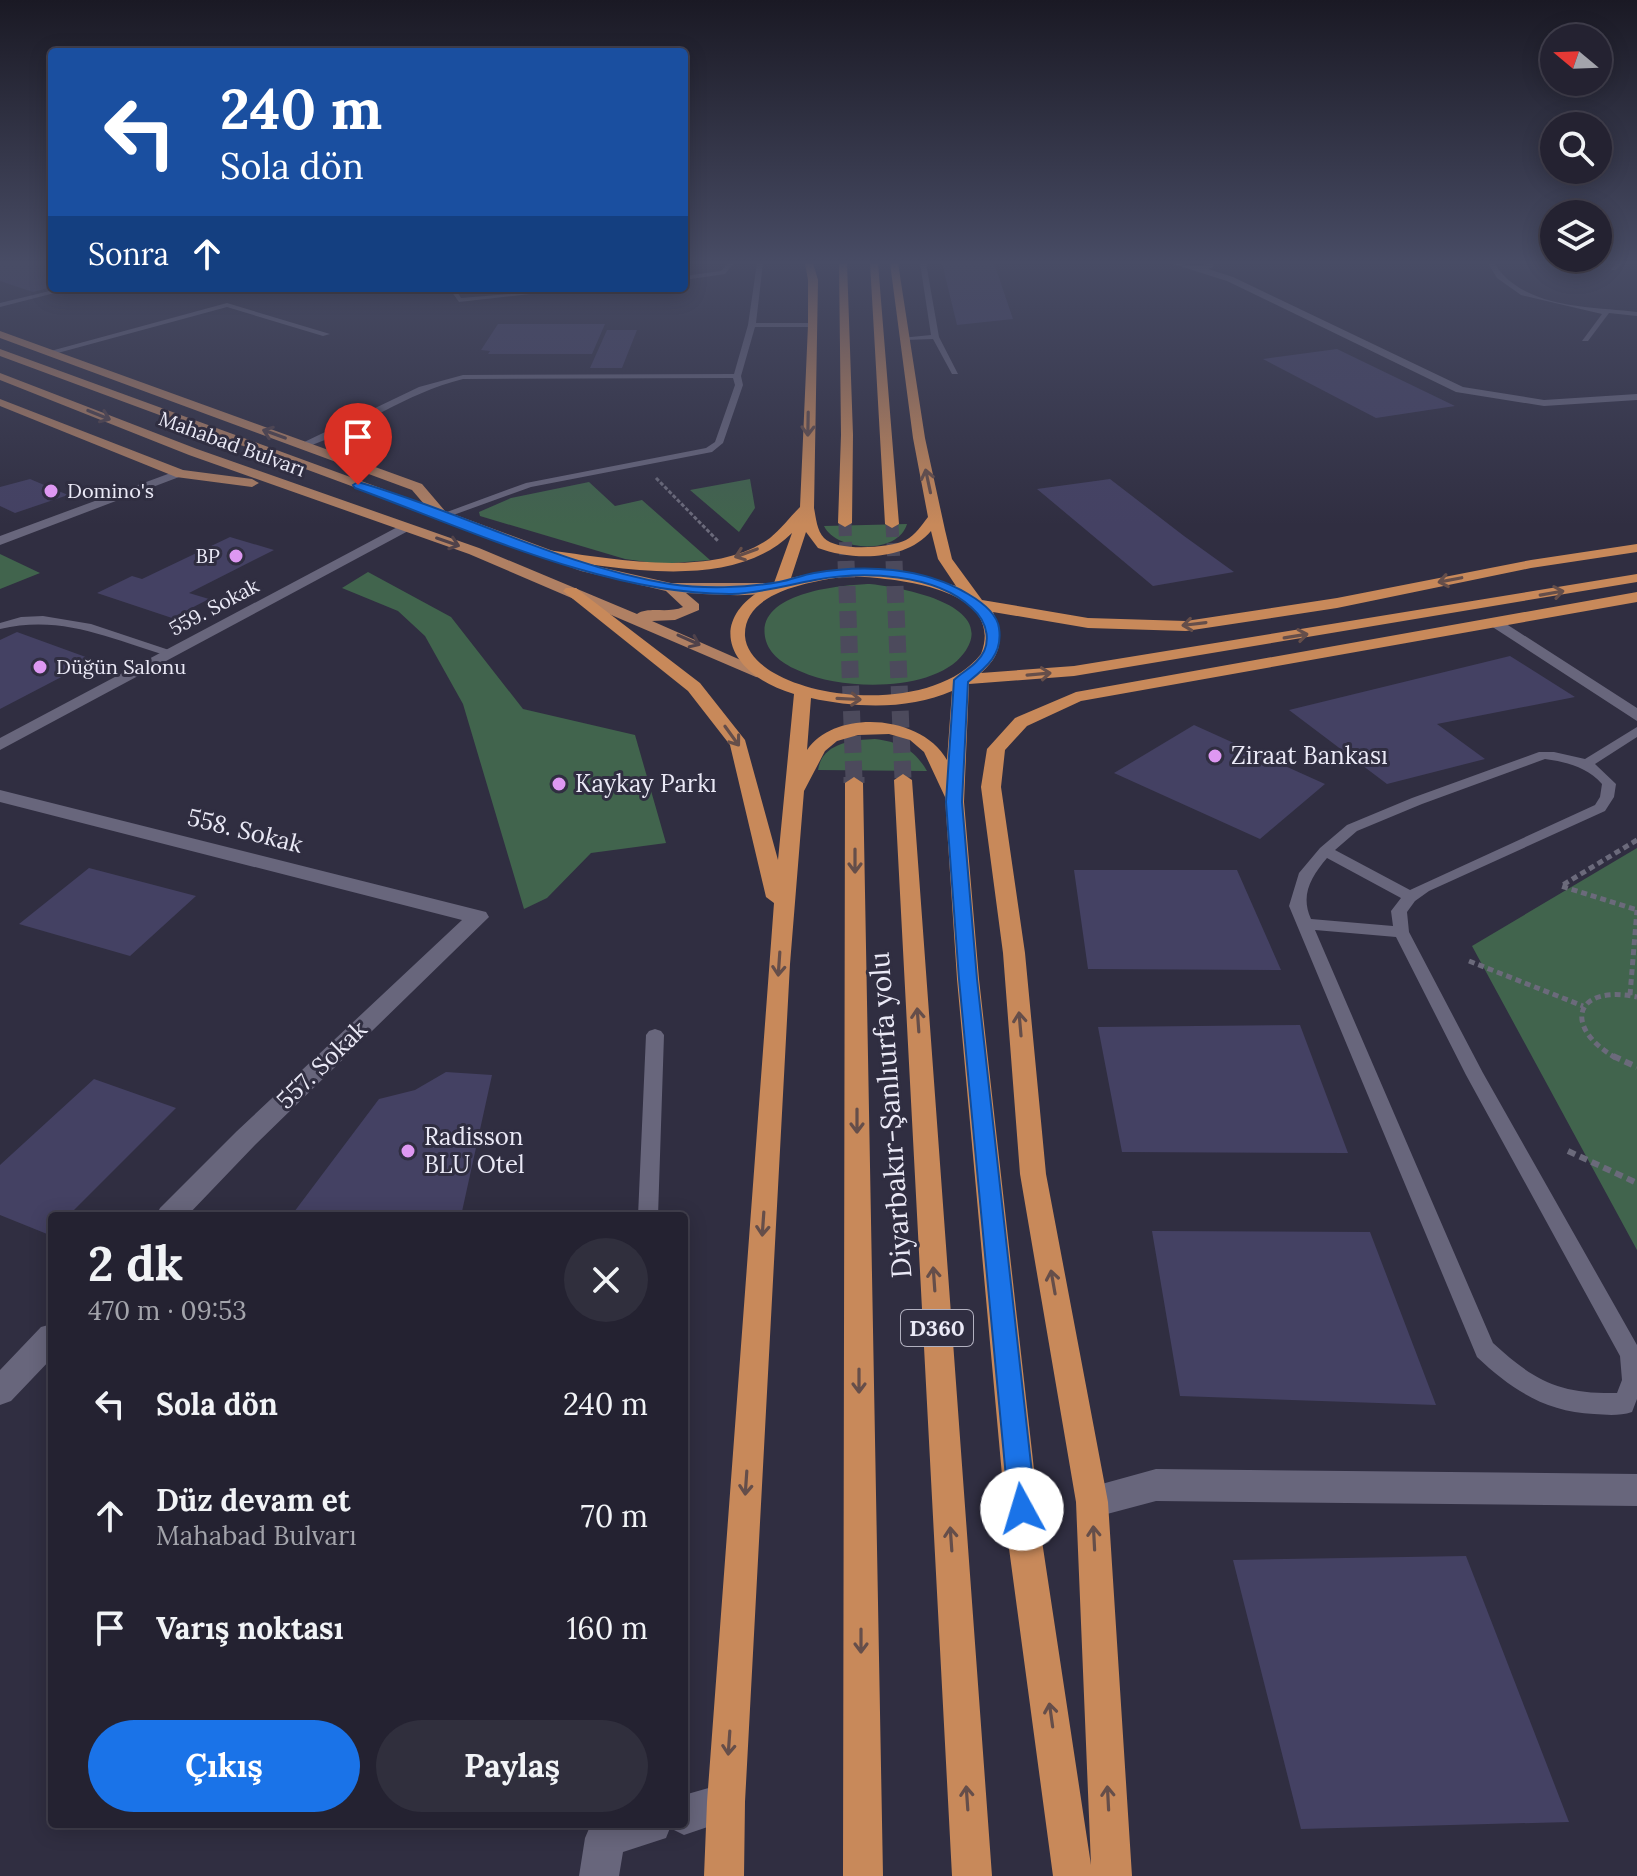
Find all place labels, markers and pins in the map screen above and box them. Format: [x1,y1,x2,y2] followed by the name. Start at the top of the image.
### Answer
[324,403,392,485] pin
[67,478,154,503] place label: Domino's
[42,482,60,500] marker: Domino's
[196,543,220,568] place label: BP
[227,547,245,565] marker: BP
[56,654,186,679] place label: Düğün Salonu
[31,658,49,676] marker: Düğün Salonu
[1231,740,1388,771] place label: Ziraat Bankası
[1206,747,1224,765] marker: Ziraat Bankası
[575,768,717,799] place label: Kaykay Parkı
[550,775,568,793] marker: Kaykay Parkı
[424,1121,525,1180] place label: Radisson BLU Otel
[399,1142,417,1160] marker: Radisson BLU Otel

